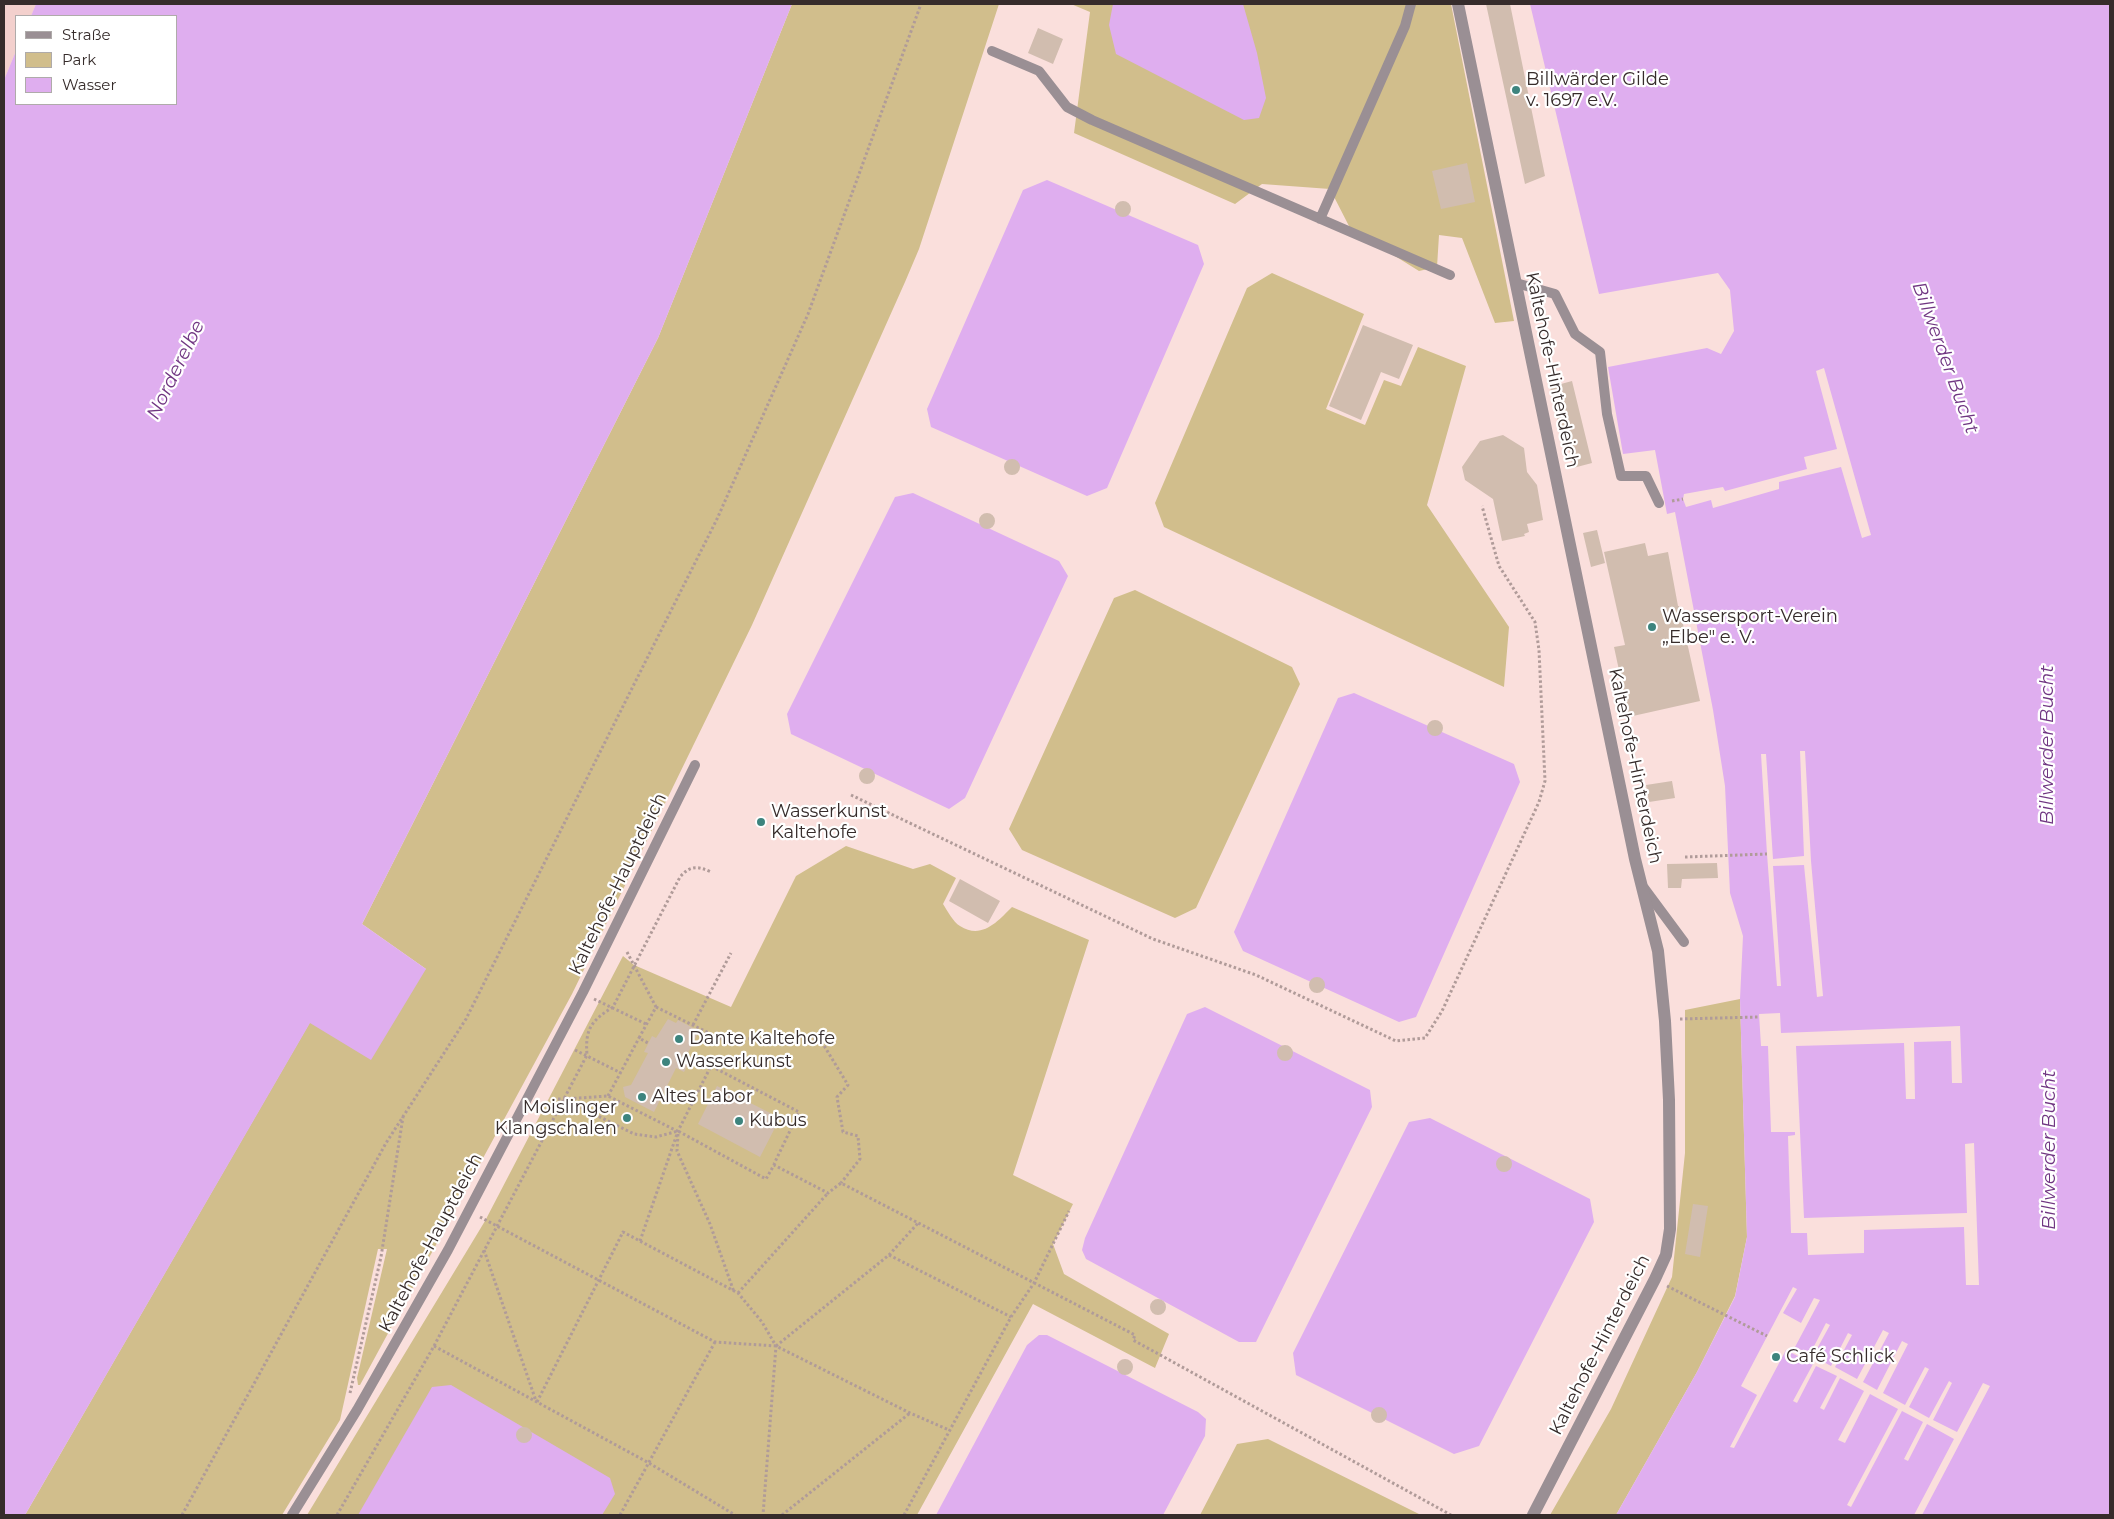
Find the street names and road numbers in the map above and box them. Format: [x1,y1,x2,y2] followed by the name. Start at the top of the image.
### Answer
[1521,270,1583,470] street label: Kaltehofe-Hinterdeich
[1604,666,1666,866] street label: Kaltehofe-Hinterdeich
[565,790,671,978] street label: Kaltehofe-Hauptdeich
[375,1150,487,1336] street label: Kaltehofe-Hauptdeich
[1545,1251,1655,1439] street label: Kaltehofe-Hinterdeich

